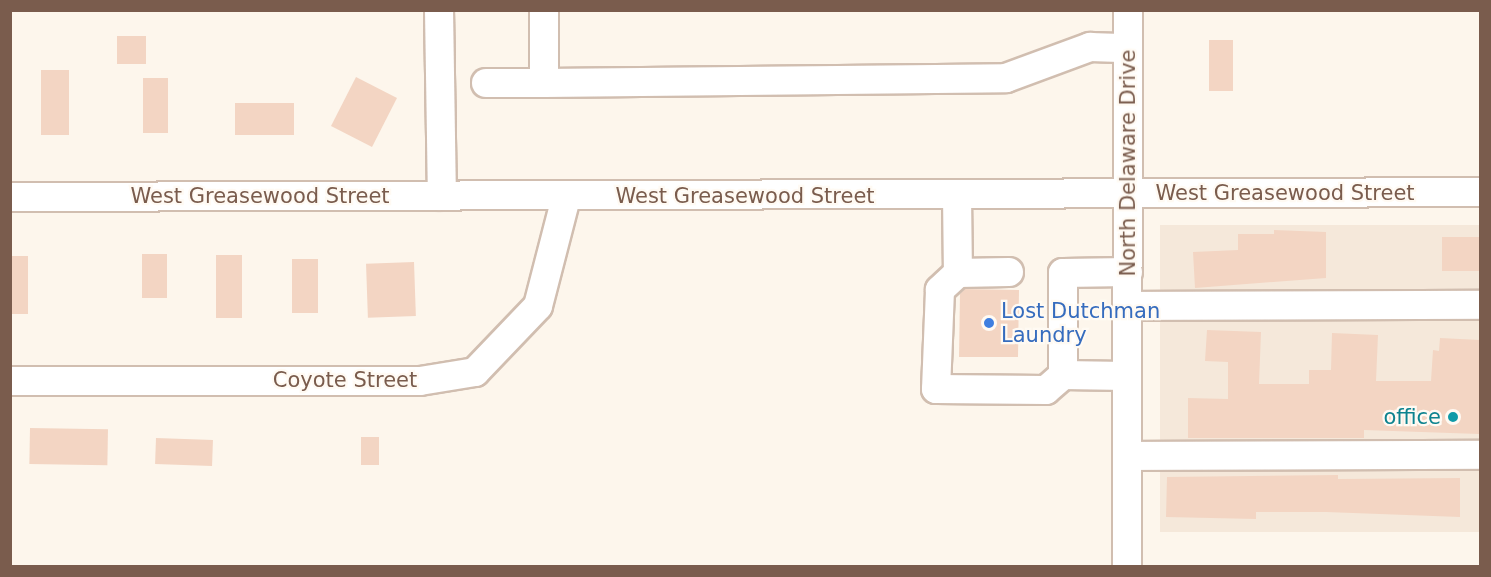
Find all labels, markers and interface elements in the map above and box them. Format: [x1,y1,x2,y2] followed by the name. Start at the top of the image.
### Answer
[1115,49,1141,277] street label: North Delaware Drive
[1155,180,1415,206] street label: West Greasewood Street
[130,183,390,209] street label: West Greasewood Street
[615,183,875,209] street label: West Greasewood Street
[1001,298,1160,348] place label: Lost Dutchman Laundry
[982,316,996,330] marker: Lost Dutchman Laundry
[273,367,417,393] street label: Coyote Street
[1383,404,1441,430] place label: office
[1446,410,1460,424] marker: office

